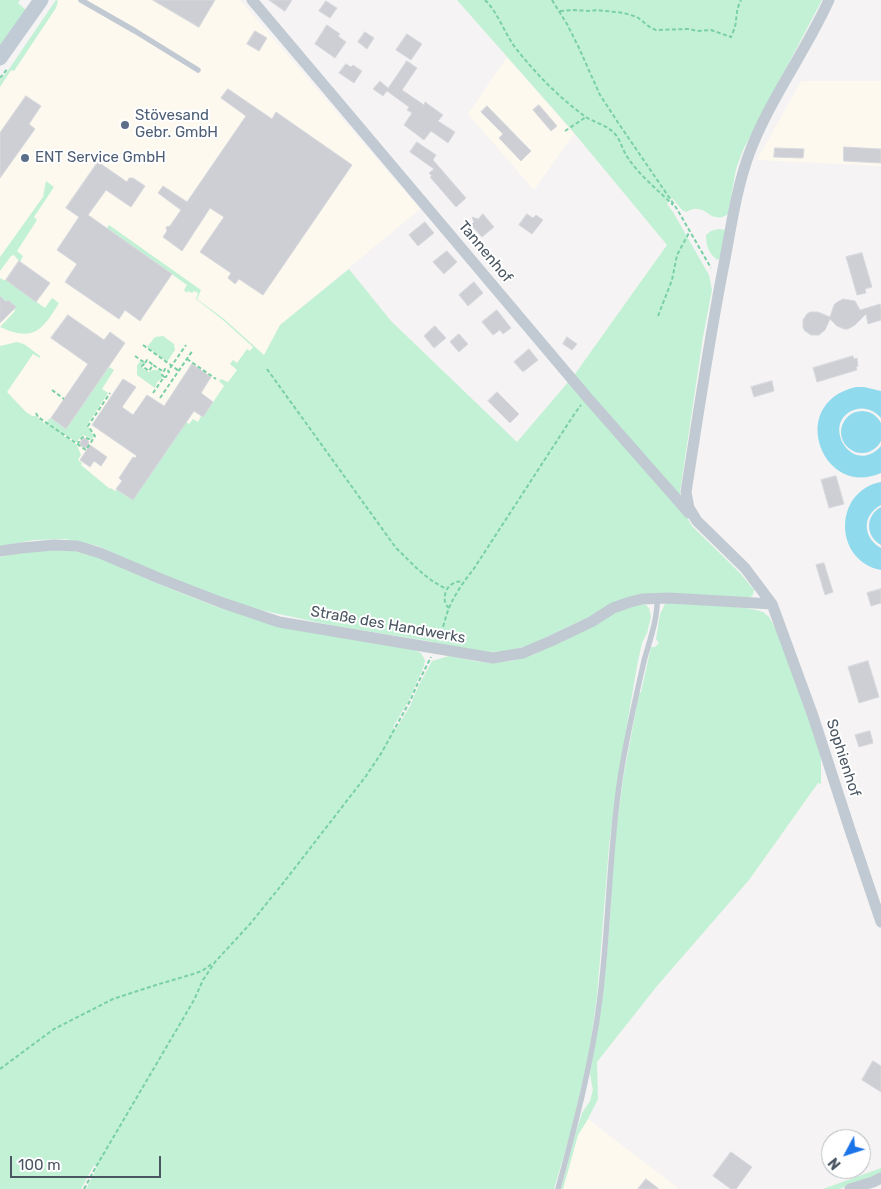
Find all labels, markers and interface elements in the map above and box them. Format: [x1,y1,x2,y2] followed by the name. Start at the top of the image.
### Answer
[135,107,218,142] place label: Stövesand Gebr. GmbH
[119,119,131,131] marker: Stövesand Gebr. GmbH
[35,149,166,167] place label: ENT Service GmbH
[19,152,31,164] marker: ENT Service GmbH
[454,218,516,286] street label: Tannenhof
[309,603,467,647] street label: Straße des Handwerks
[822,717,864,799] street label: Sophienhof
[821,1129,871,1179] north arrow
[12,1146,164,1178] scale bar
[825,1154,845,1173] text: N
[18,1156,60,1174] text: 100 m

